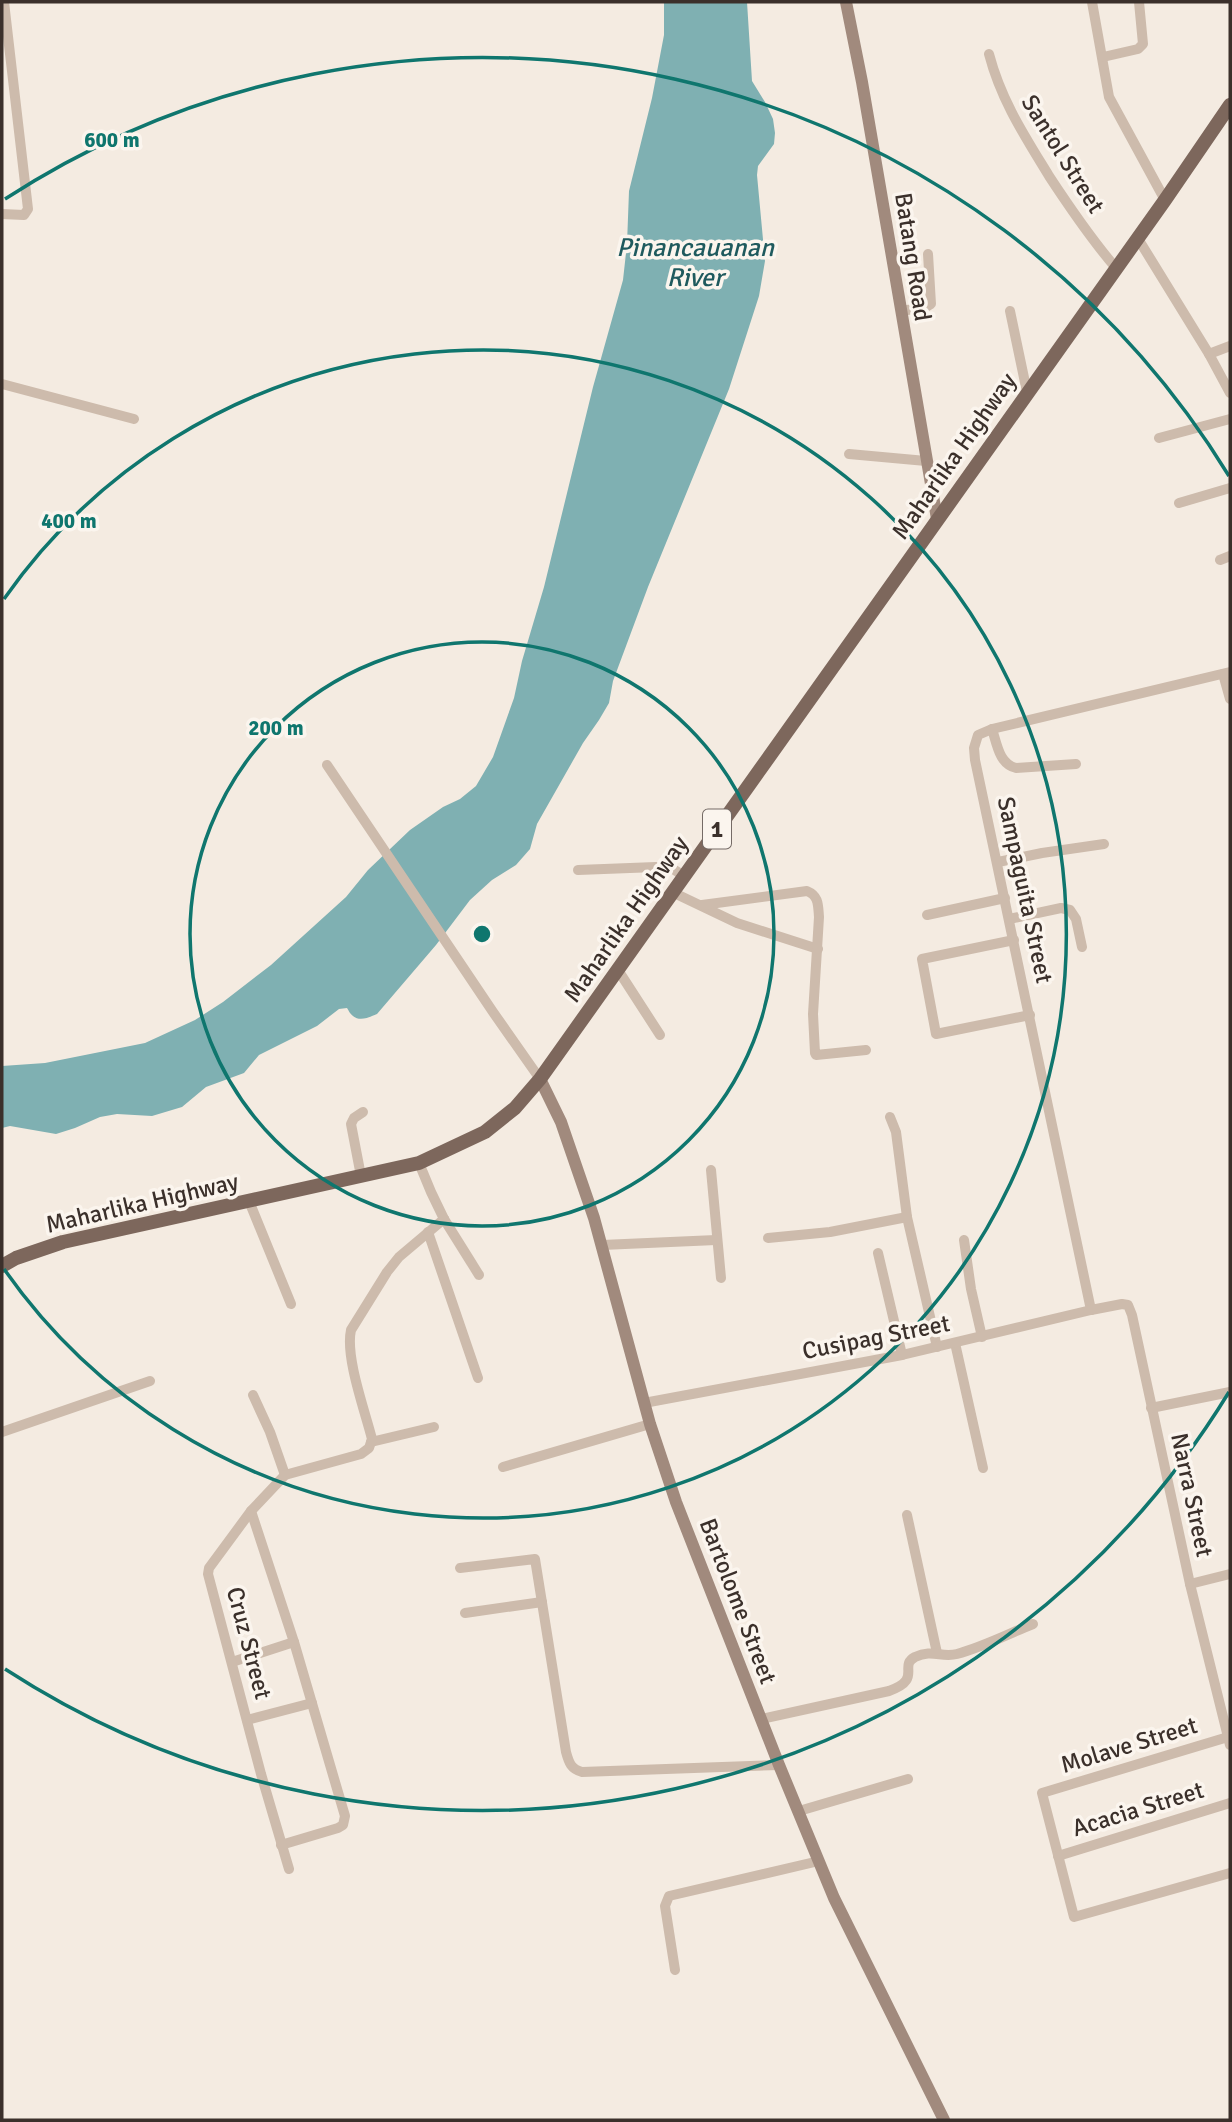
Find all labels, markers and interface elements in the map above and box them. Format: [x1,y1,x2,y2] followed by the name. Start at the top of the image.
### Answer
[1015,89,1111,219] street label: Santol Street
[84,127,140,153] text: 600 m
[888,191,938,323] street label: Batang Road
[616,232,775,294] water label: Pinancauanan River
[885,367,1023,545] street label: Maharlika Highway
[41,508,97,534] text: 400 m
[248,715,304,741] text: 200 m
[991,794,1059,986] street label: Sampaguita Street
[703,810,731,848] road number: 1
[557,830,695,1008] street label: Maharlika Highway
[470,922,494,946] centre of rings
[43,1166,241,1240] street label: Maharlika Highway
[800,1308,952,1366] street label: Cusipag Street
[1164,1430,1220,1560] street label: Narra Street
[693,1514,783,1688] street label: Bartolome Street
[220,1584,278,1702] street label: Cruz Street
[1057,1710,1201,1780] street label: Molave Street
[1069,1775,1207,1843] street label: Acacia Street

